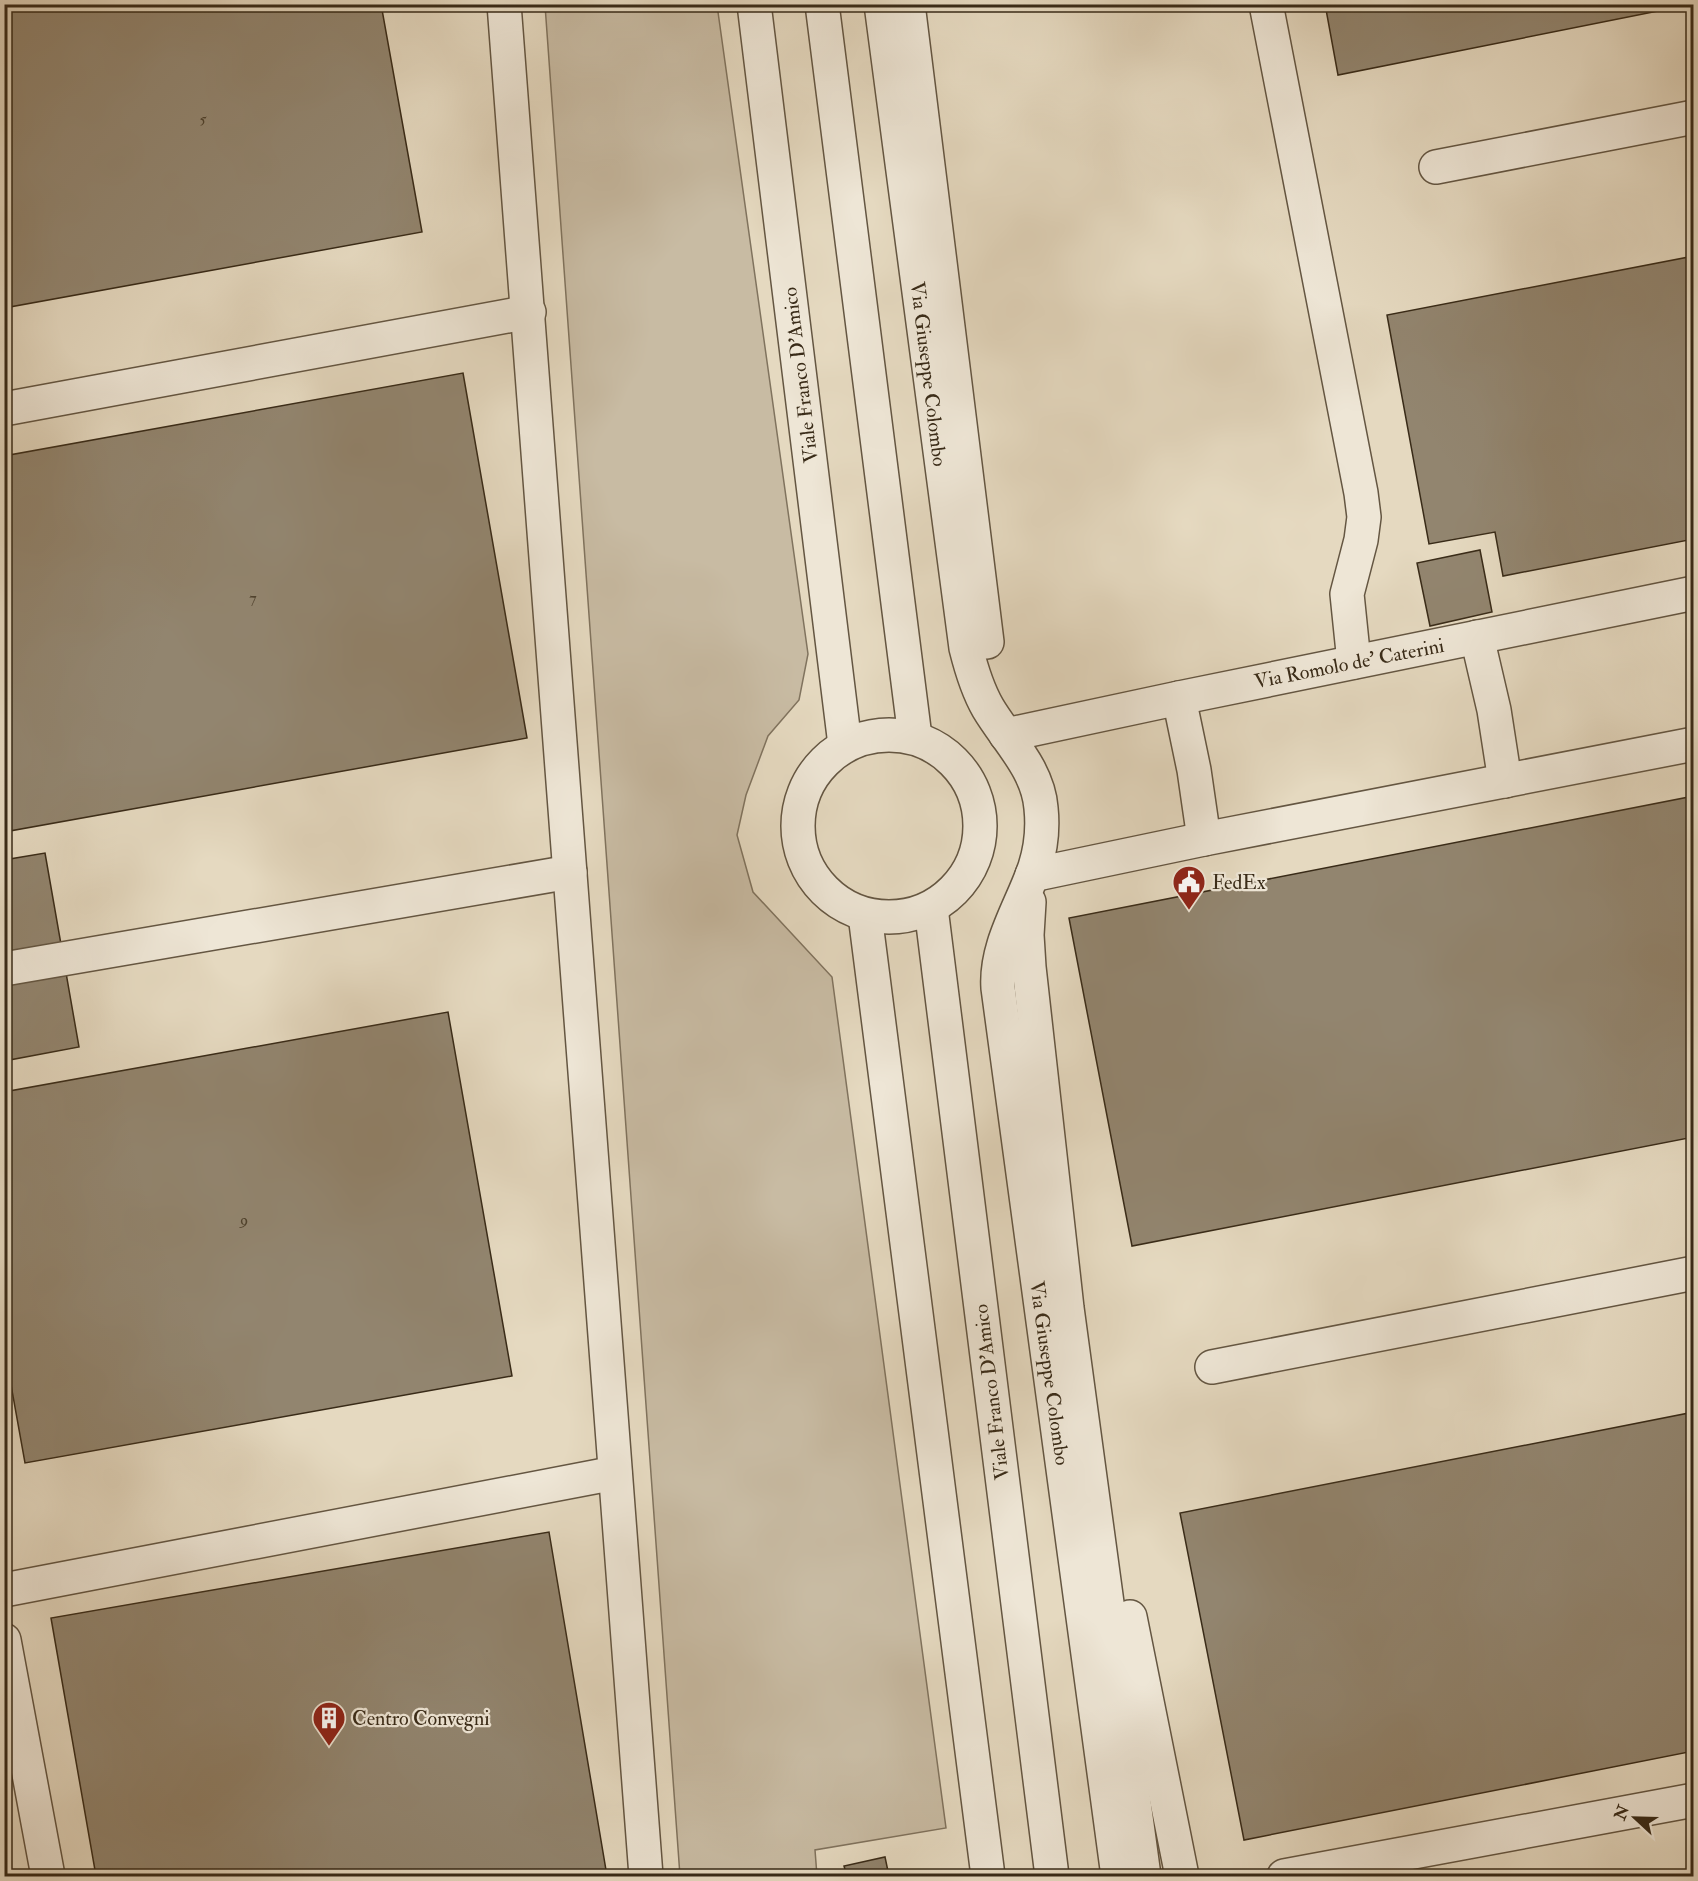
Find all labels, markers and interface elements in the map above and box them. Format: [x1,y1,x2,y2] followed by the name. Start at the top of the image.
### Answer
[199,109,207,129] house number: 5
[904,280,952,468] street label: Via Giuseppe Colombo
[777,286,824,464] street label: Viale Franco D'Amico
[249,588,257,608] house number: 7
[1252,633,1446,694] street label: Via Romolo de' Caterini
[1171,864,1207,911] public building icon: FedEx
[1212,870,1266,895] place label: FedEx
[239,1210,248,1230] house number: 9
[1023,1279,1075,1467] street label: Via Giuseppe Colombo
[968,1303,1015,1481] street label: Viale Franco D'Amico
[311,1700,347,1747] building icon: Centro Convegni
[352,1706,490,1731] place label: Centro Convegni
[1605,1788,1665,1848] north arrow
[1610,1802,1634,1824] text: N

